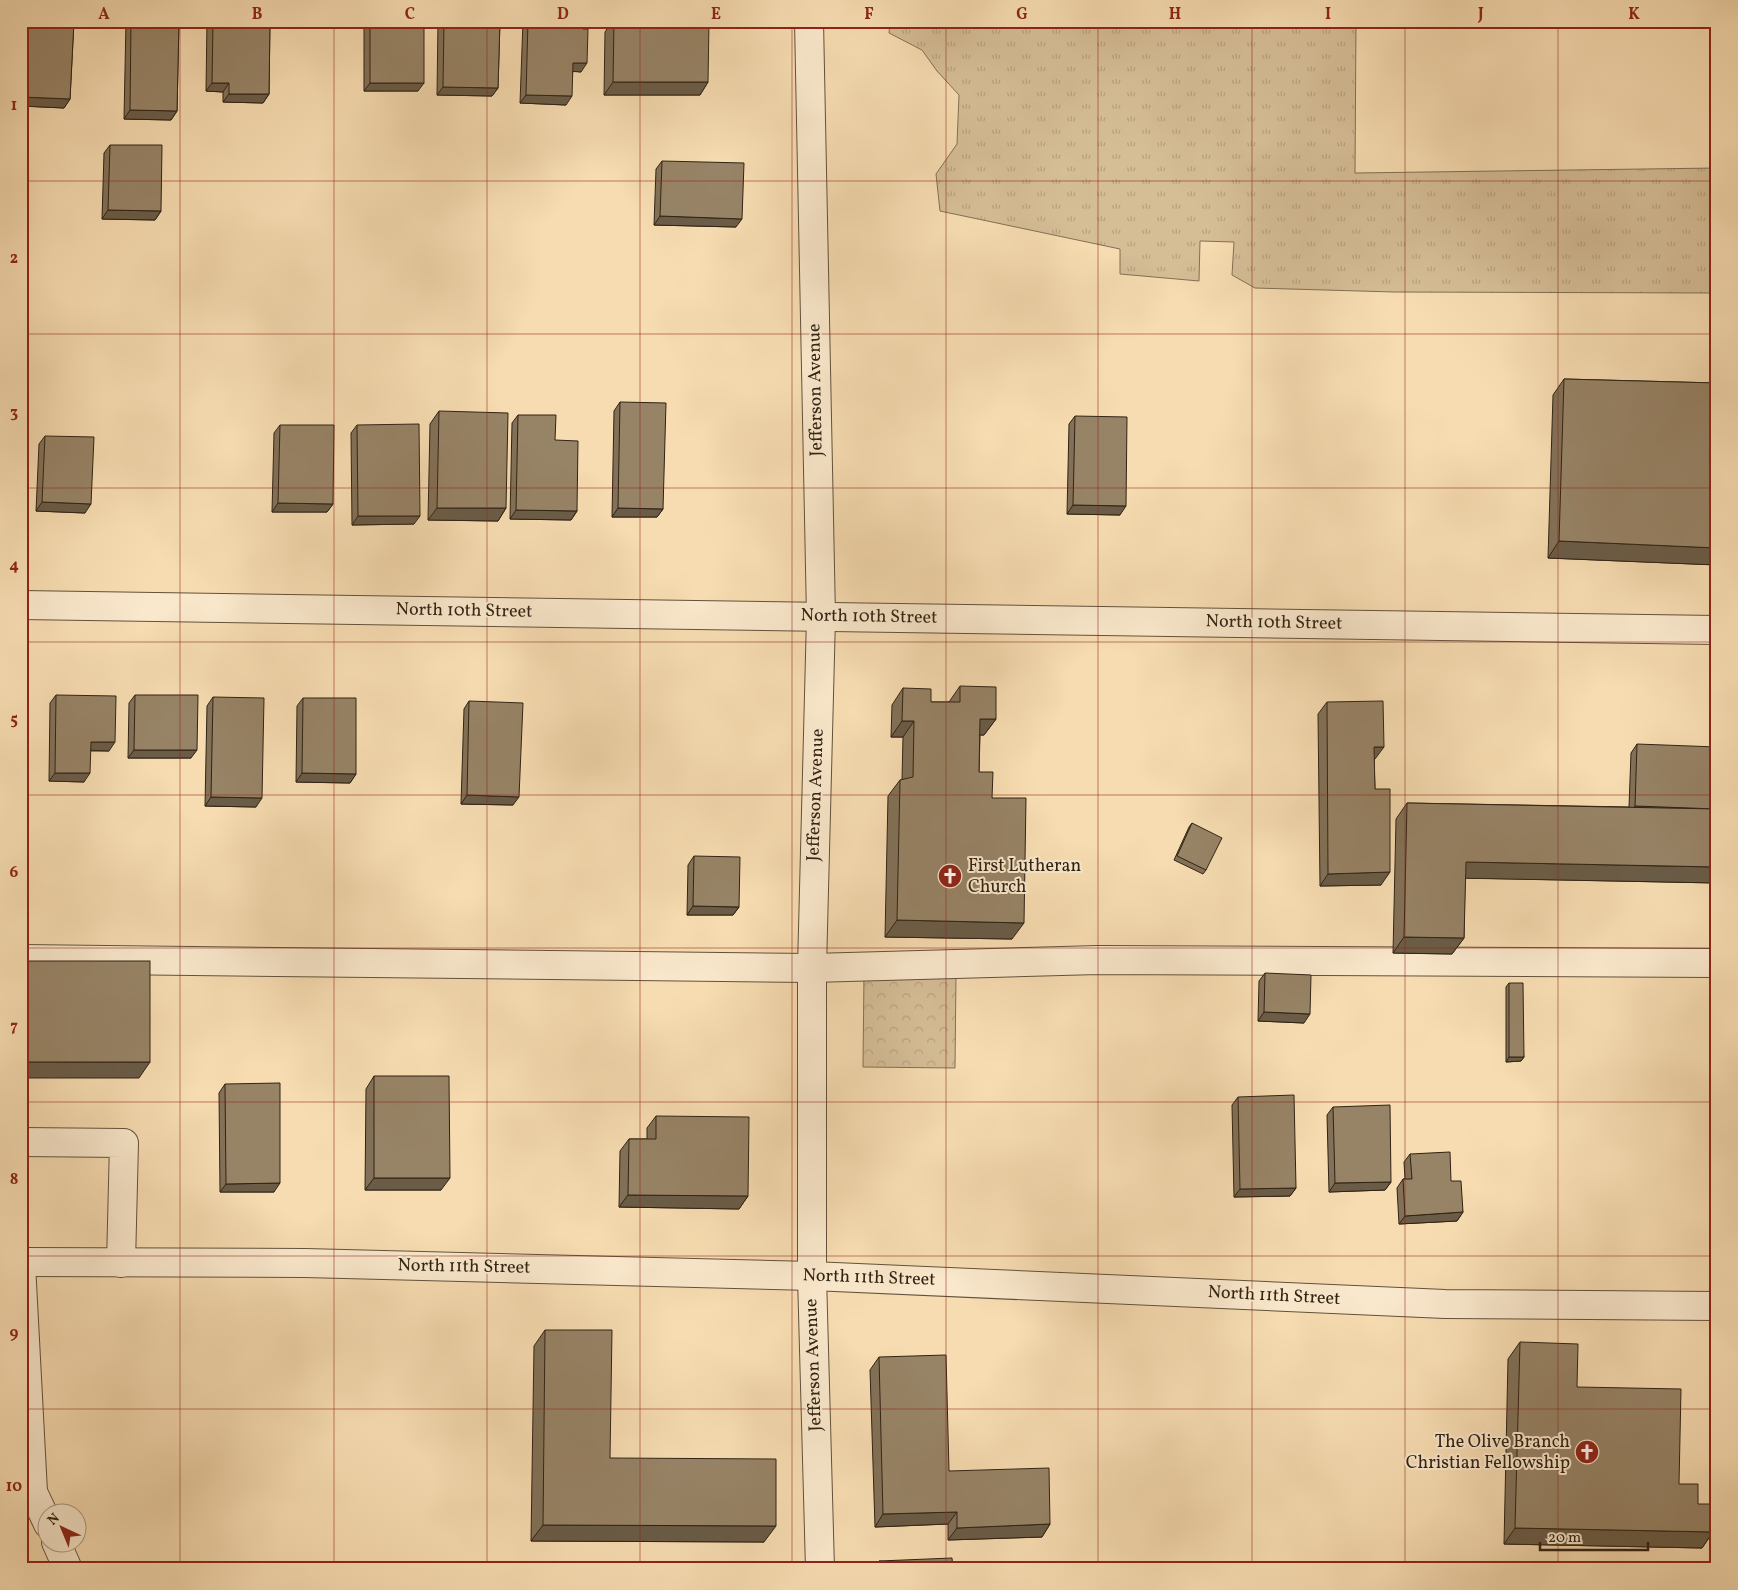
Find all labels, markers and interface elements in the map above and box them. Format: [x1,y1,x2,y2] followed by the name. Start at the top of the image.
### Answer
[98,4,110,26] text: A
[252,4,263,26] text: B
[405,4,415,26] text: C
[557,4,569,26] text: D
[711,4,721,26] text: E
[864,4,874,26] text: F
[1016,4,1028,26] text: G
[1169,4,1181,26] text: H
[1325,4,1331,26] text: I
[1477,4,1484,26] text: J
[1628,4,1640,26] text: K
[11,95,17,117] text: 1
[10,248,18,270] text: 2
[802,323,830,457] street label: Jefferson Avenue
[10,402,18,424] text: 3
[9,555,19,577] text: 4
[395,597,533,625] street label: North 10th Street
[800,603,938,631] street label: North 10th Street
[1205,609,1343,637] street label: North 10th Street
[10,709,18,731] text: 5
[801,728,831,862] street label: Jefferson Avenue
[968,854,1081,900] place label: First Lutheran Church
[10,862,19,884] text: 6
[937,863,963,889] church icon: First Lutheran Church
[10,1016,18,1038] text: 7
[10,1169,18,1191] text: 8
[397,1253,531,1281] street label: North 11th Street
[802,1263,936,1293] street label: North 11th Street
[1207,1280,1341,1312] street label: North 11th Street
[799,1298,829,1432] street label: Jefferson Avenue
[10,1323,19,1345] text: 9
[1406,1430,1570,1476] place label: The Olive Branch Christian Fellowship
[1574,1439,1600,1465] church icon: The Olive Branch Christian Fellowship
[6,1476,22,1498] text: 10
[38,1502,88,1552] north arrow
[44,1509,64,1530] text: N
[1540,1520,1648,1552] scale bar
[1548,1528,1581,1549] text: 20 m

